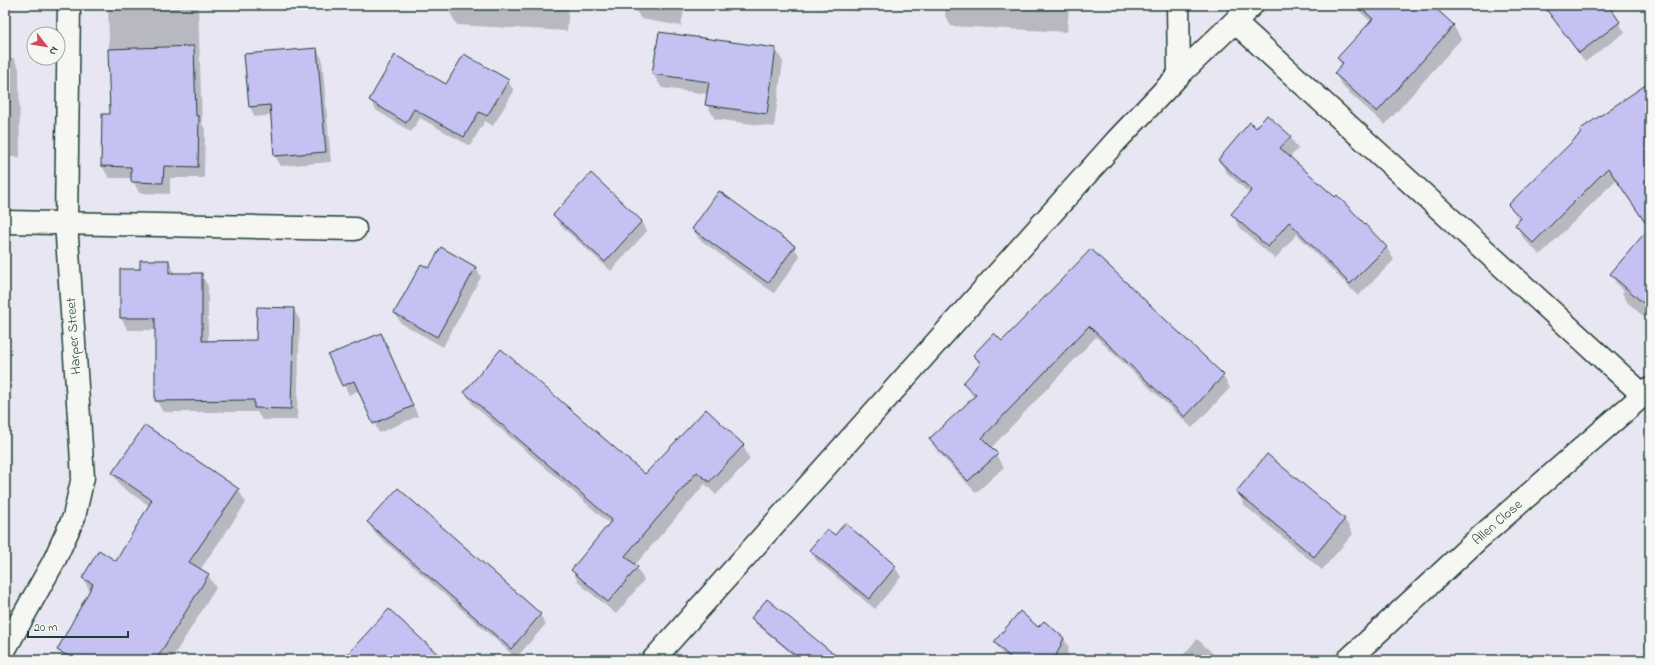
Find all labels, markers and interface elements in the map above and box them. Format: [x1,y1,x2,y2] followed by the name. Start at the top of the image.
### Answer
[26,26,66,66] north arrow
[45,43,62,58] text: N
[61,297,87,375] street label: Harper Street
[1467,494,1528,550] street label: Allen Close
[28,613,128,639] scale bar
[34,619,57,637] text: 20 m

